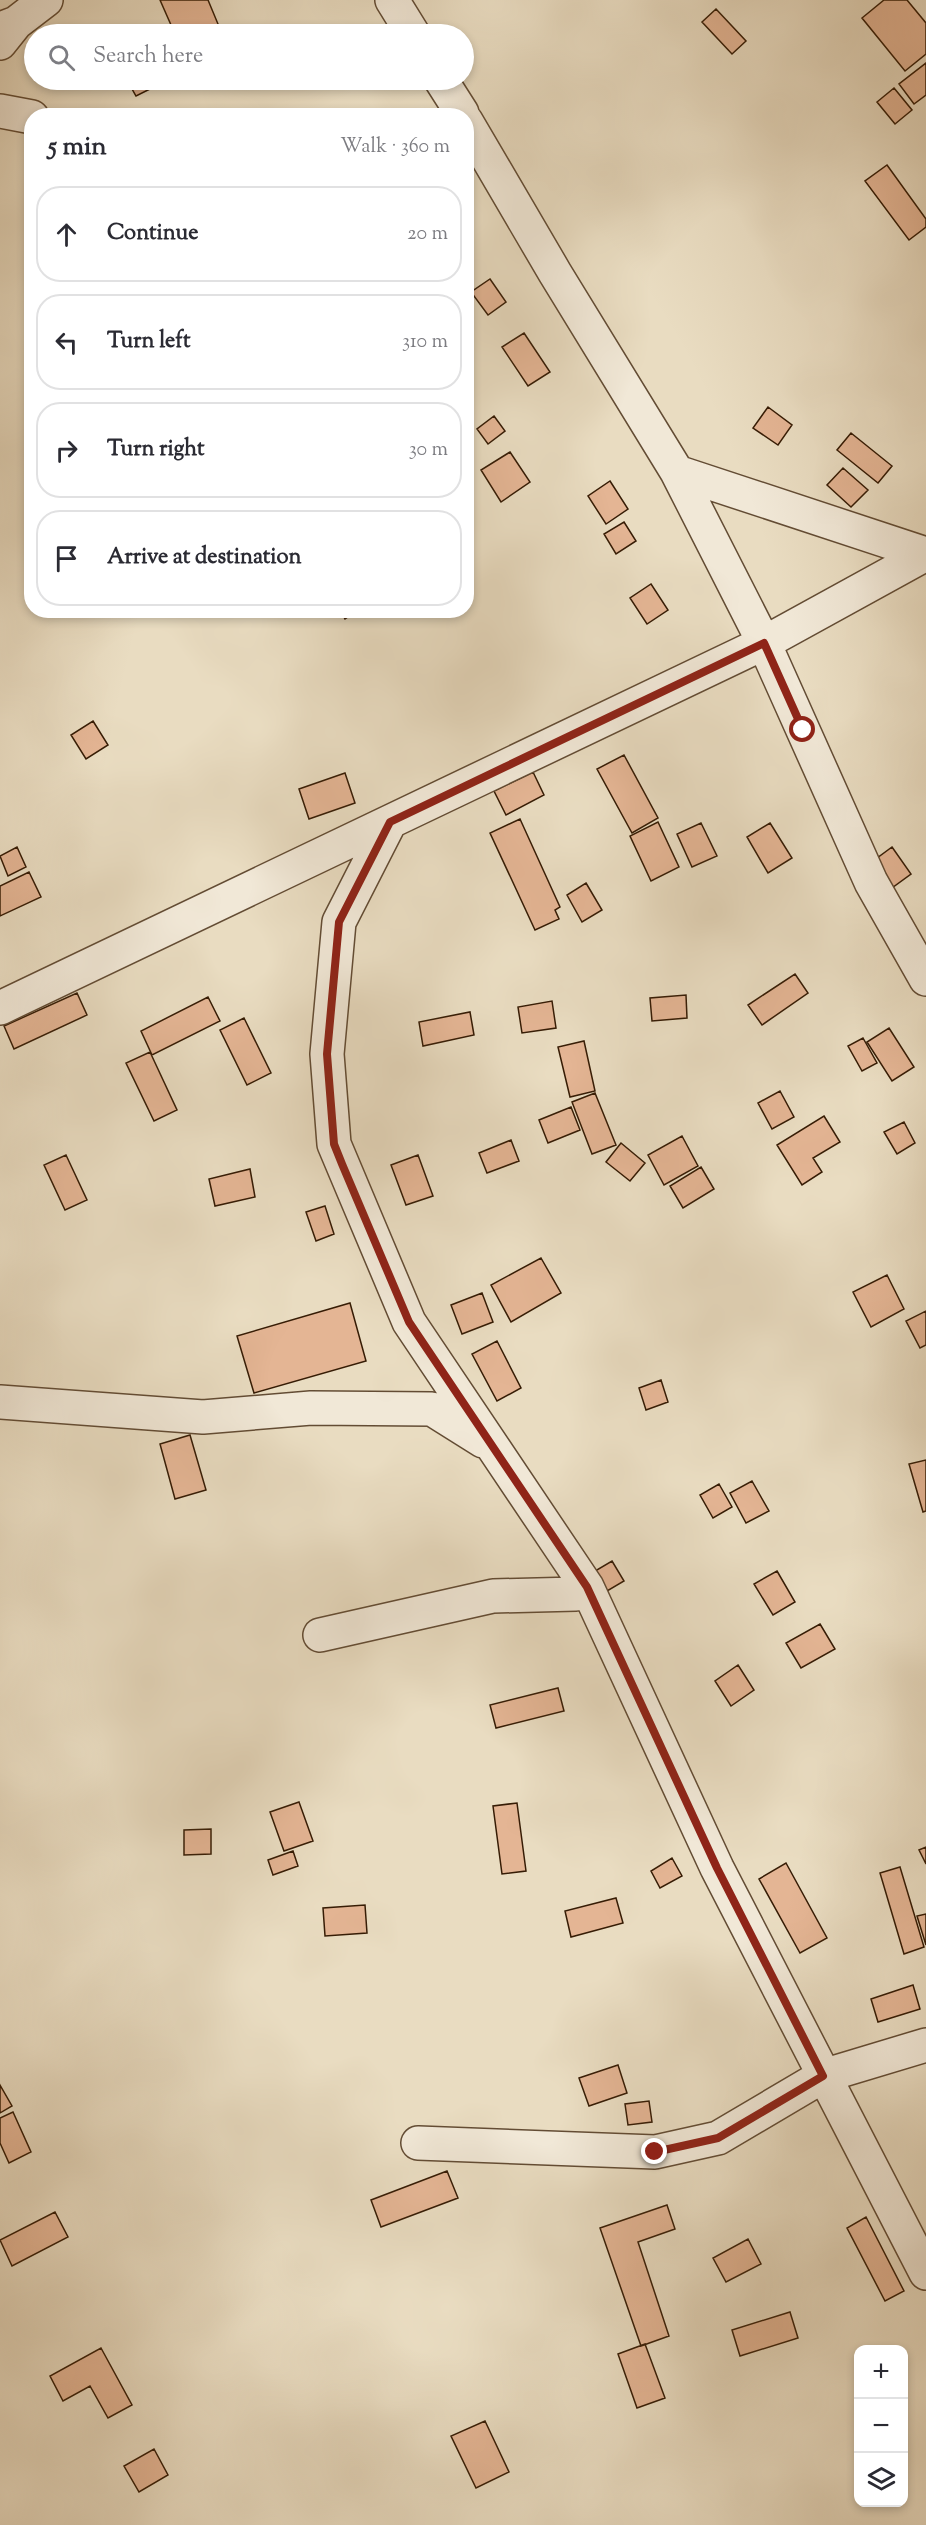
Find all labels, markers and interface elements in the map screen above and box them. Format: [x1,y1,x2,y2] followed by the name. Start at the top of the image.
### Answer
[24,24,474,90] search box
[45,41,78,74] icon: search
[93,41,203,73] text: Search here
[48,129,107,166] text: 5 min
[340,133,450,162] text: Walk · 360 m
[50,218,83,251] icon: ahead
[107,218,198,250] text: Continue
[407,220,448,249] text: 20 m
[50,326,83,359] icon: left
[107,326,190,358] text: Turn left
[402,328,448,357] text: 310 m
[50,434,83,467] icon: right
[107,434,204,466] text: Turn right
[409,436,448,465] text: 30 m
[50,542,83,575] icon: arrive
[107,542,302,574] text: Arrive at destination
[789,716,815,742] route start
[641,2138,667,2164] route end
[854,2345,908,2507] map controls
[854,2345,908,2399] button: +
[854,2399,908,2453] button: −
[854,2453,908,2507] button: layers

